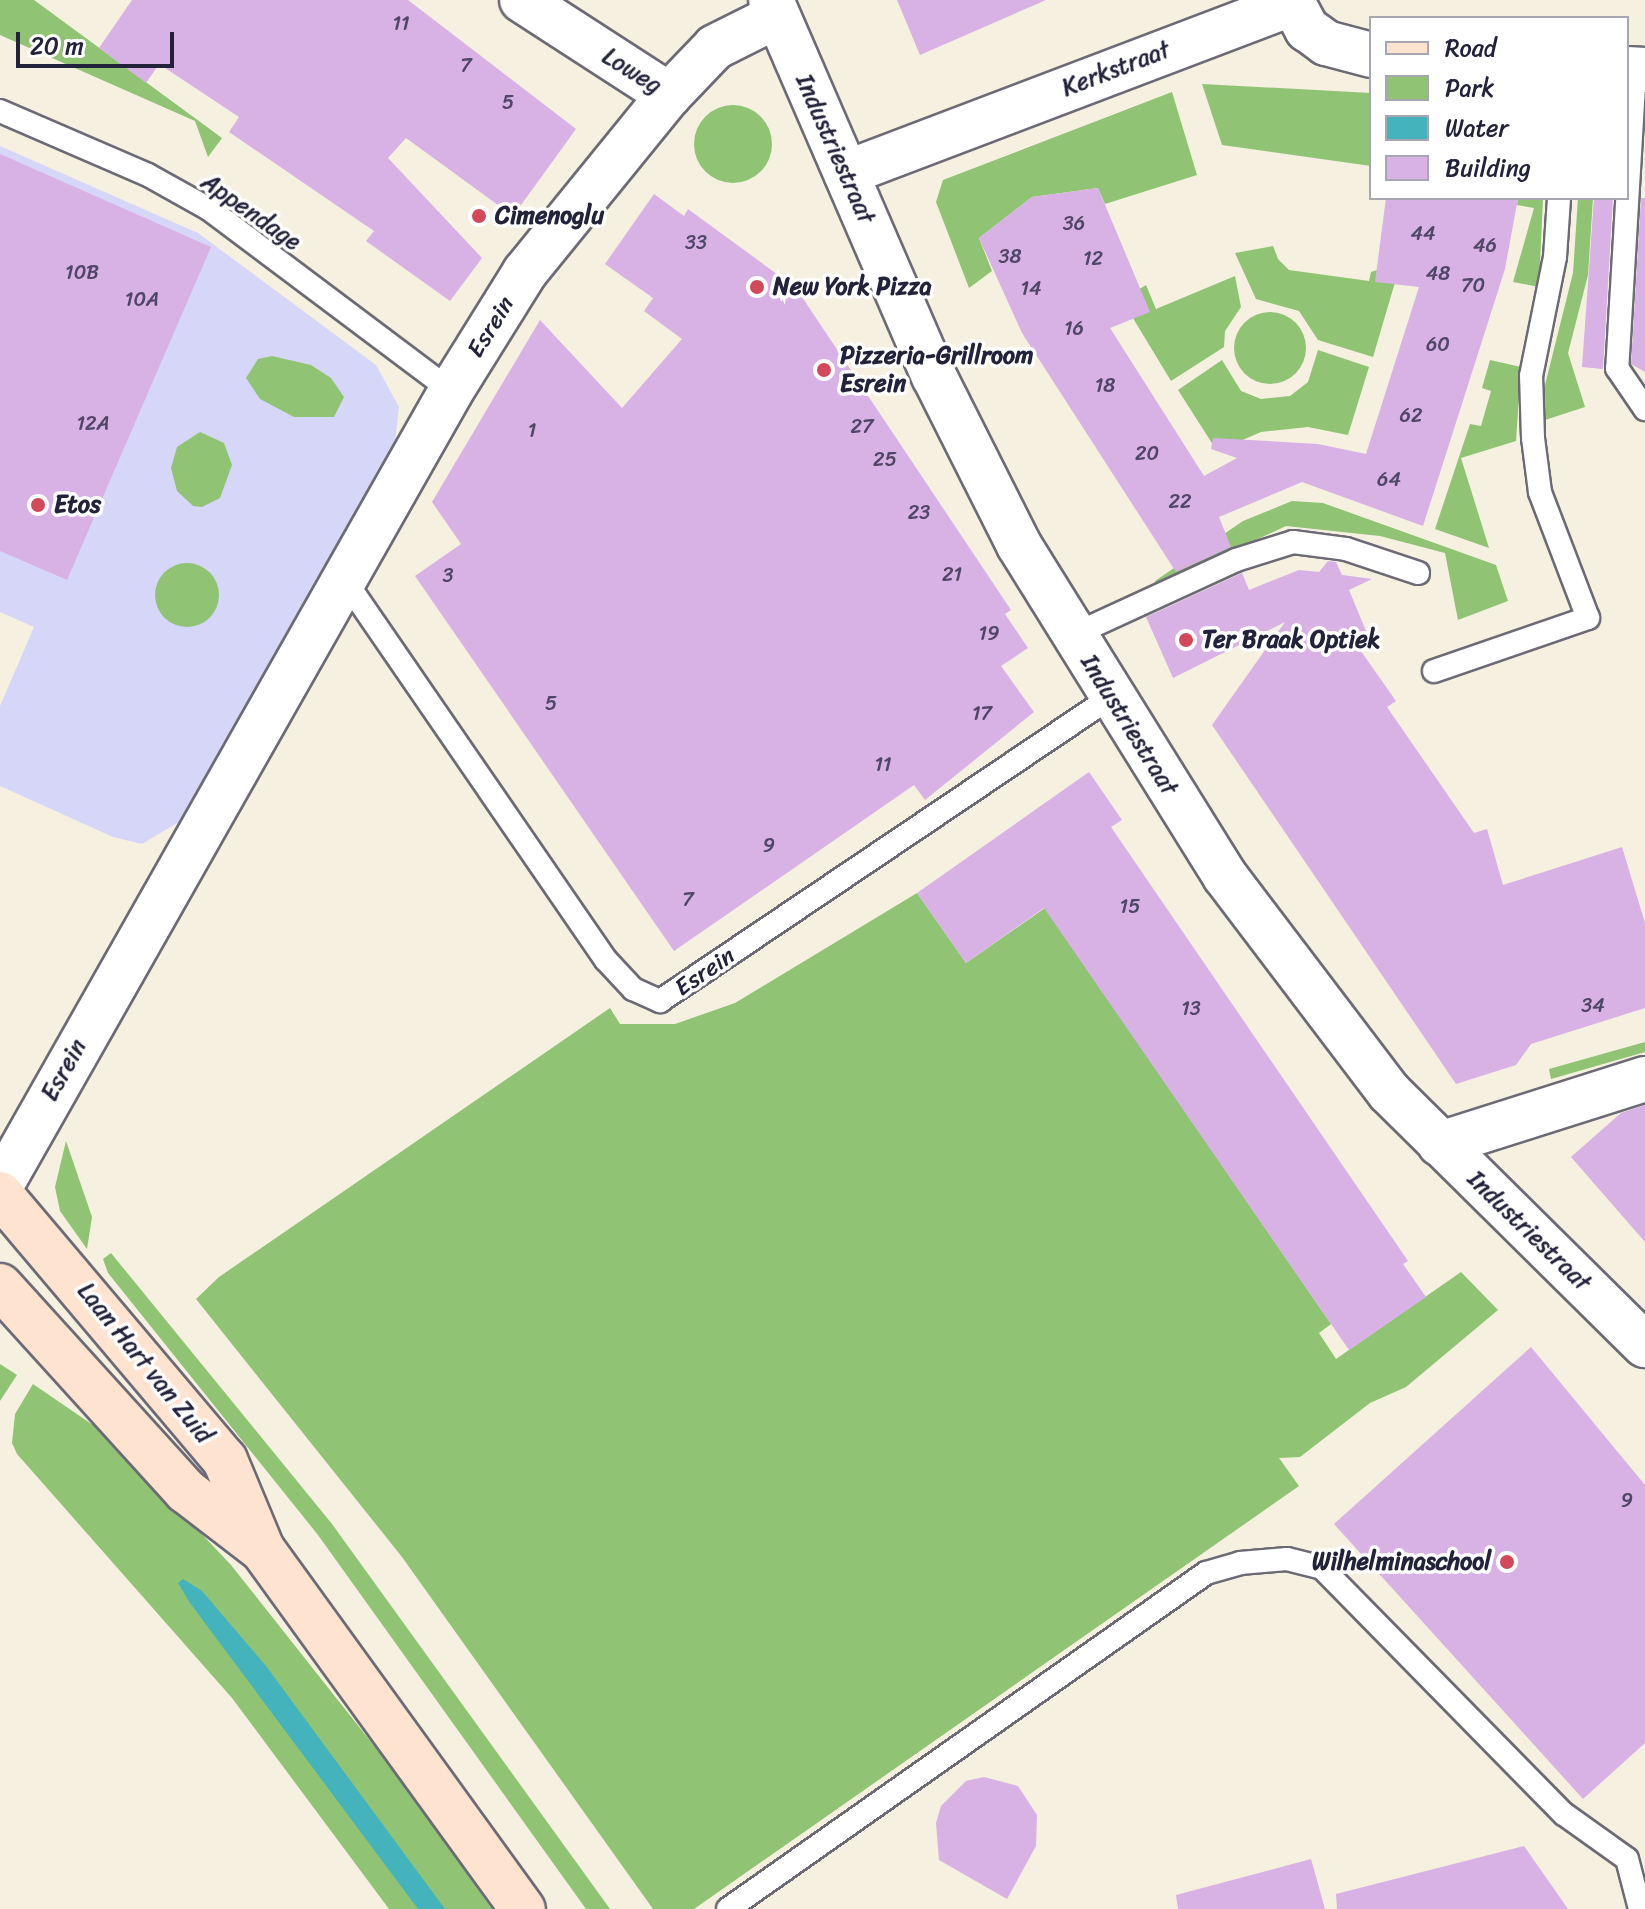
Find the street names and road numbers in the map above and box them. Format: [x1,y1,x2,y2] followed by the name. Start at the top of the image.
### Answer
[1058,35,1174,103] street label: Kerkstraat
[597,42,667,100] street label: Loweg
[789,70,881,228] street label: Industriestraat
[196,167,306,257] street label: Appendage
[461,291,521,363] street label: Esrein
[1074,649,1184,801] street label: Industriestraat
[670,942,740,1002] street label: Esrein
[35,1034,93,1106] street label: Esrein
[1461,1165,1597,1297] street label: Industriestraat
[72,1277,218,1449] street label: Laan Hart van Zuid

